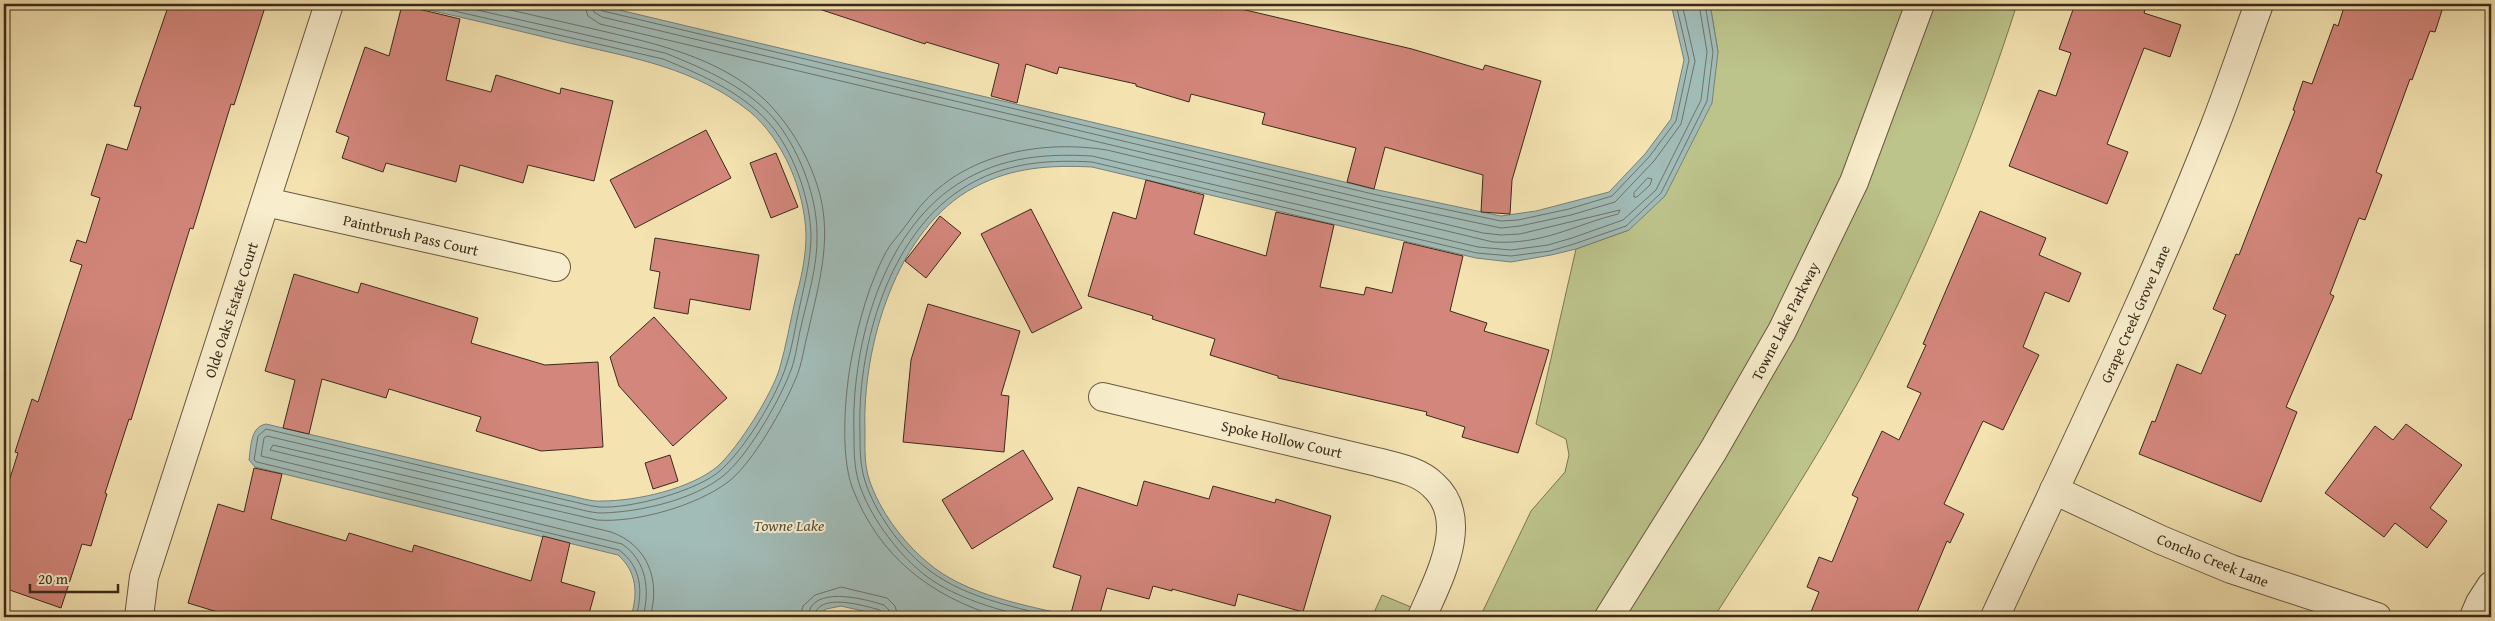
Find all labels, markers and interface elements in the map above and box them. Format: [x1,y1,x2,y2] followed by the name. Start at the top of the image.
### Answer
[341,209,482,261] street label: Paintbrush Pass Court
[199,239,263,381] street label: Olde Oaks Estate Court
[2095,242,2175,386] street label: Grape Creek Grove Lane
[1746,258,1824,384] street label: Towne Lake Parkway
[1219,415,1345,463] street label: Spoke Hollow Court
[754,513,825,537] water label: Towne Lake
[2154,528,2272,592] street label: Concho Creek Lane
[30,561,118,593] scale bar
[38,568,69,589] text: 20 m

